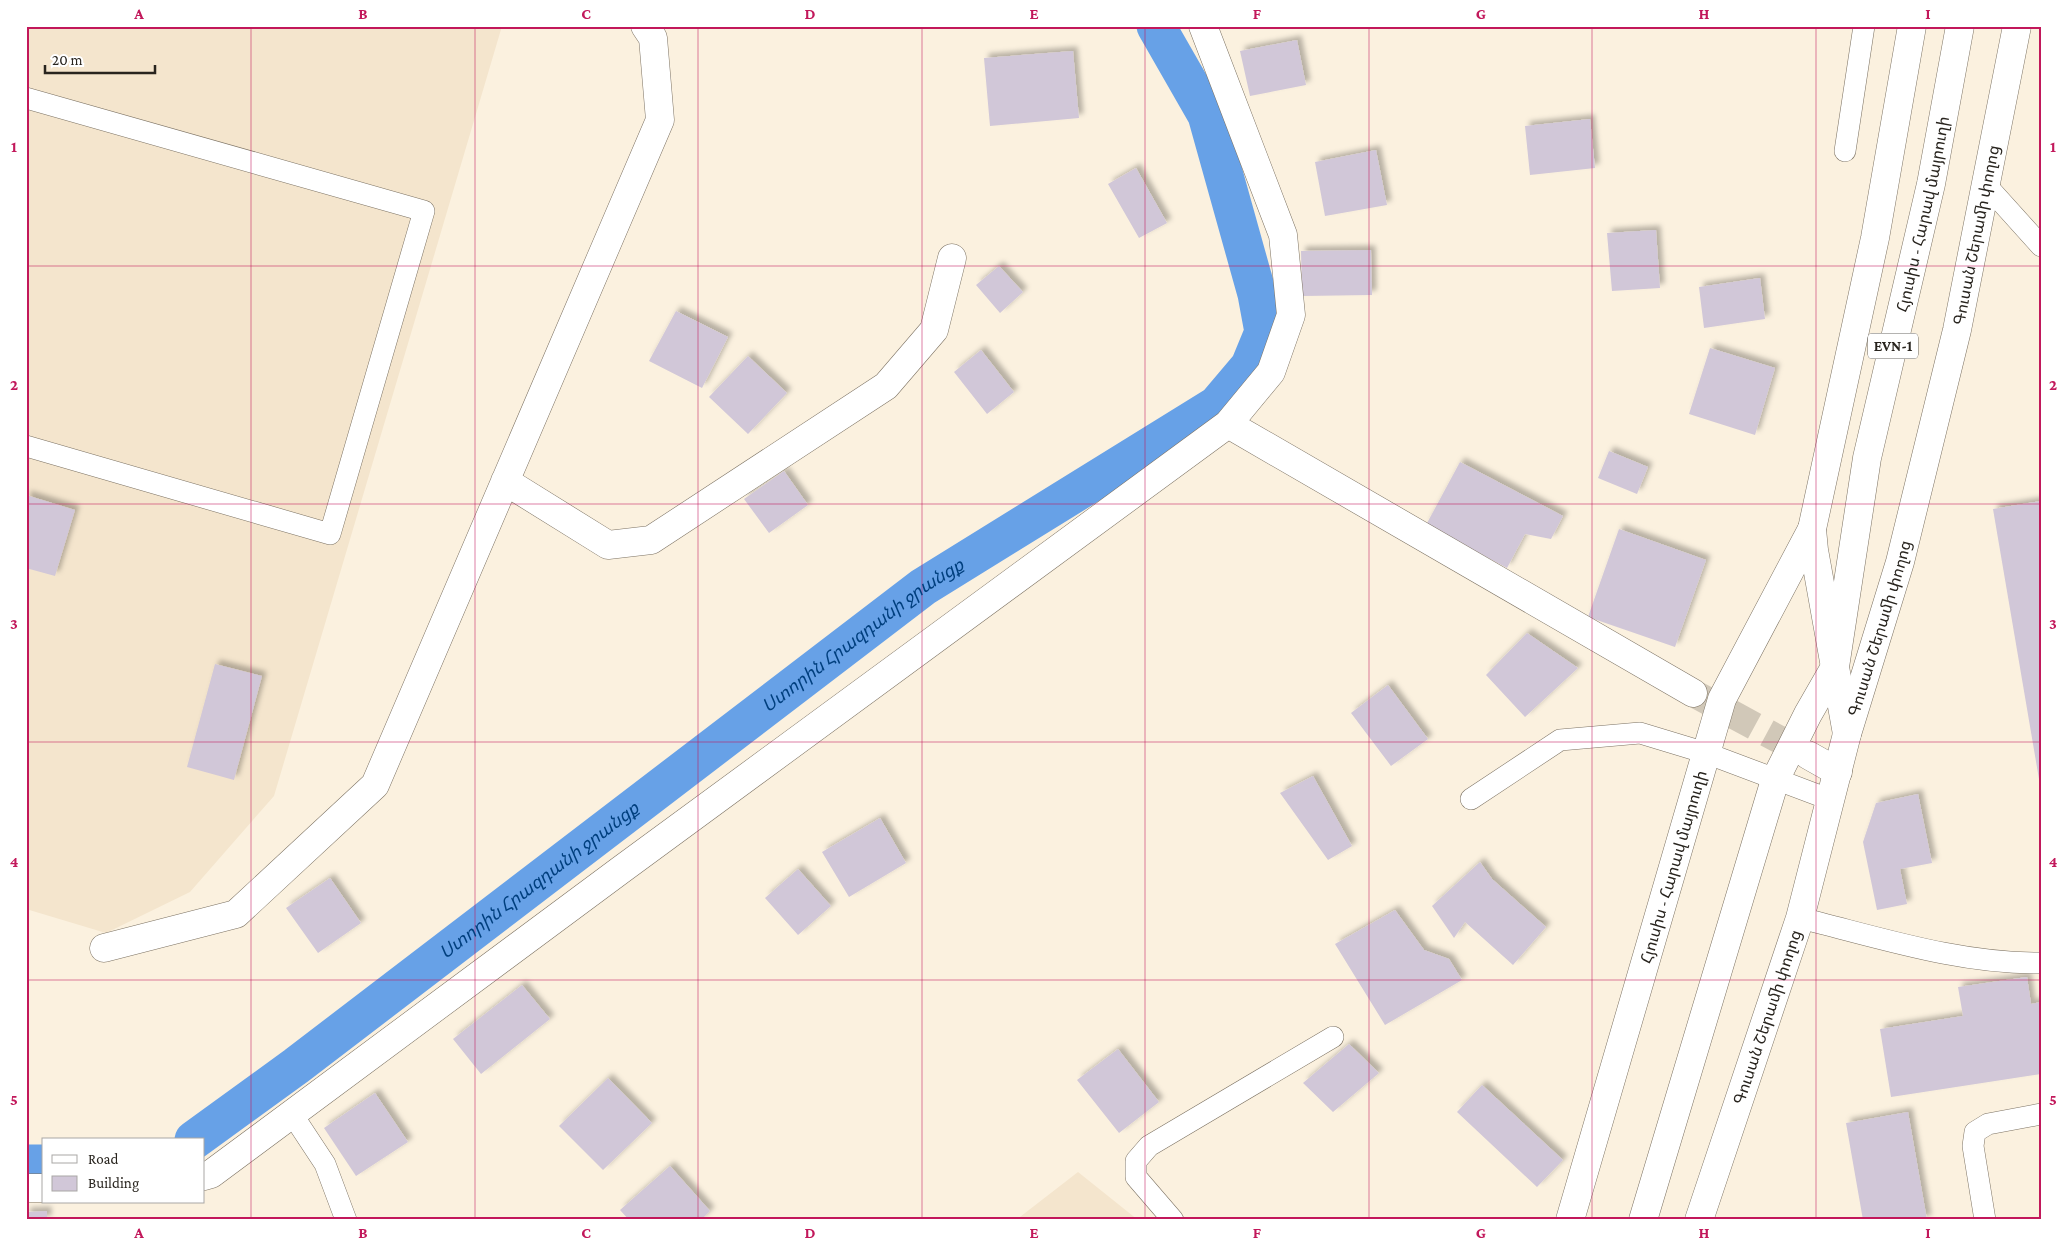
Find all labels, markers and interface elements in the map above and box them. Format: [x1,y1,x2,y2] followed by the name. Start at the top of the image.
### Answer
[133,5,144,22] text: A
[358,5,368,22] text: B
[581,5,591,22] text: C
[804,5,816,22] text: D
[1029,5,1039,22] text: E
[1253,5,1262,22] text: F
[1476,5,1486,22] text: G
[1699,5,1710,22] text: H
[1925,5,1931,22] text: I
[45,42,155,74] scale bar
[52,52,83,68] text: 20 m
[1893,115,1953,314] street label: Հյուսիս - Հարավ մայրուղի
[11,138,17,155] text: 1
[2050,138,2056,155] text: 1
[1950,144,2003,327] street label: Գուսան Շերամի փողոց
[1868,334,1918,358] road number: EVN-1
[10,376,18,393] text: 2
[2049,376,2057,393] text: 2
[1845,538,1915,718] street label: Գուսան Շերամի փողոց
[758,554,969,716] water label: Ստորին Հրազդանի ջրանցք
[10,615,18,632] text: 3
[2049,615,2057,632] text: 3
[1637,768,1710,965] street label: Հյուսիս - Հարավ մայրուղի
[436,797,644,963] water label: Ստորին Հրազդանի ջրանցք
[10,853,19,870] text: 4
[2049,853,2058,870] text: 4
[1730,928,1805,1107] street label: Գուսան Շերամի փողոց
[10,1091,18,1108] text: 5
[2049,1091,2057,1108] text: 5
[42,1138,205,1204] legend
[88,1151,119,1167] text: Road
[88,1175,139,1192] text: Building
[133,1224,144,1241] text: A
[358,1224,368,1241] text: B
[581,1224,591,1241] text: C
[804,1224,816,1241] text: D
[1029,1224,1039,1241] text: E
[1253,1224,1262,1241] text: F
[1476,1224,1486,1241] text: G
[1699,1224,1710,1241] text: H
[1925,1224,1931,1241] text: I

